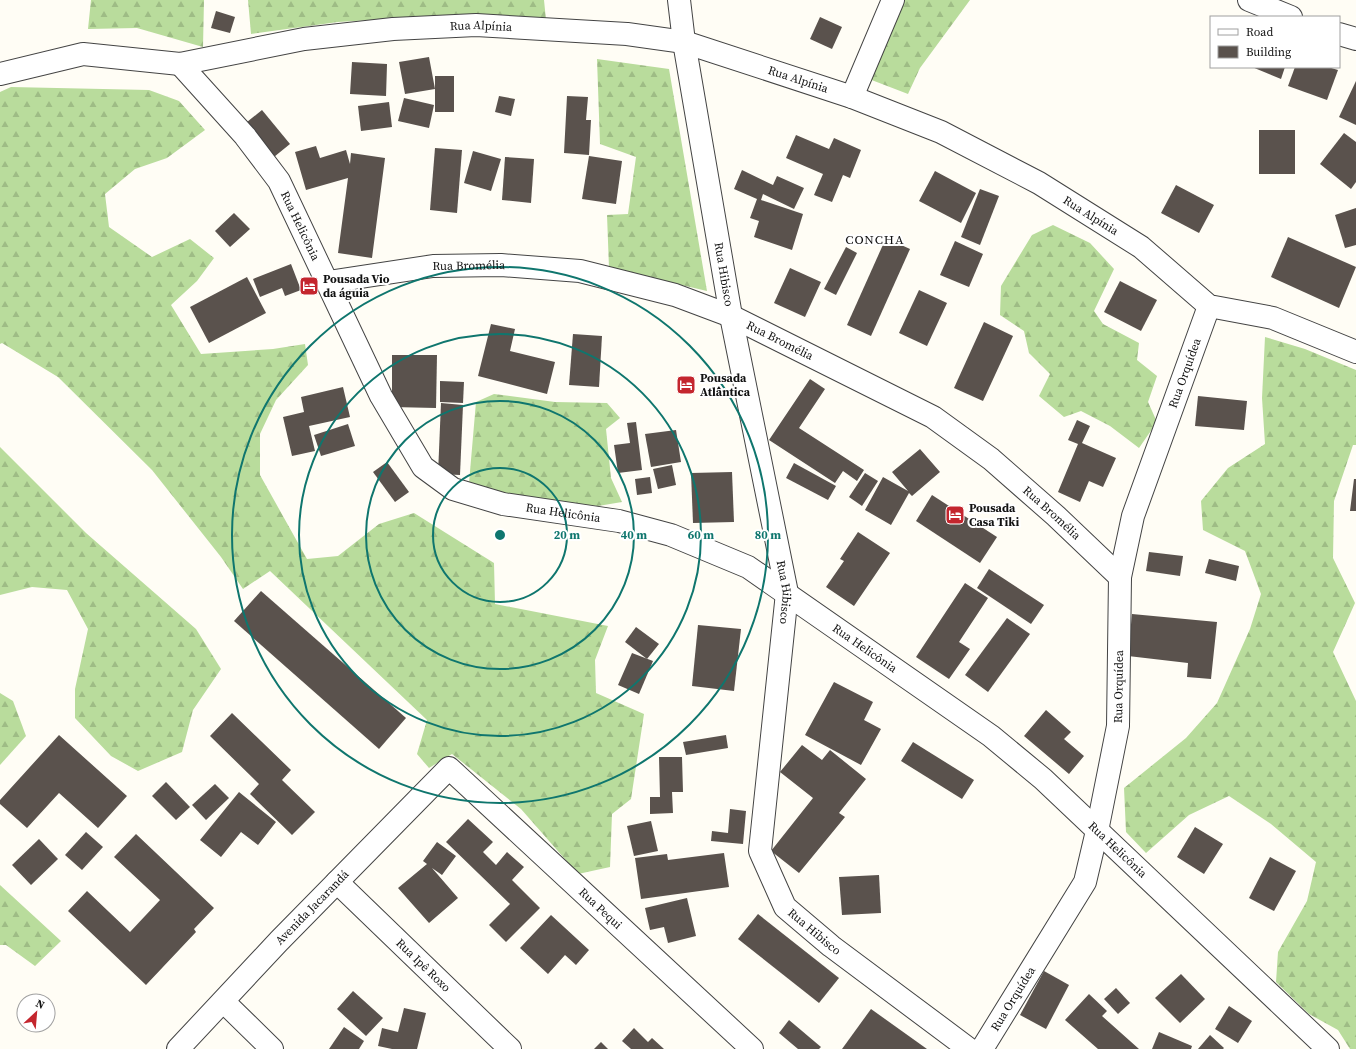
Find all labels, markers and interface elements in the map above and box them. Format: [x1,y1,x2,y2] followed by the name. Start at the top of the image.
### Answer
[1210,16,1340,68] legend
[449,17,513,35] street label: Rua Alpínia
[1246,24,1273,40] text: Road
[1246,44,1291,60] text: Building
[766,62,831,97] street label: Rua Alpínia
[277,188,324,264] street label: Rua Helicônia
[1060,192,1122,239] street label: Rua Alpínia
[845,231,905,248] district label: CONCHA
[710,241,737,308] street label: Rua Hibisco
[432,257,507,274] street label: Rua Bromélia
[323,271,390,301] place label: Pousada Vio da águia
[298,275,320,297] hotel icon: Pousada Vio da águia
[744,317,817,364] street label: Rua Bromélia
[1165,335,1205,410] street label: Rua Orquídea
[700,370,751,400] place label: Pousada Atlântica
[675,374,697,396] hotel icon: Pousada Atlântica
[1019,483,1085,544] street label: Rua Bromélia
[525,499,602,526] street label: Rua Helicônia
[969,500,1019,530] place label: Pousada Casa Tiki
[944,504,966,526] hotel icon: Pousada Casa Tiki
[554,527,580,543] text: 20 m
[621,527,647,543] text: 40 m
[688,527,714,543] text: 60 m
[755,527,781,543] text: 80 m
[493,528,507,542] centre of rings
[773,559,795,626] street label: Rua Hibisco
[829,620,901,677] street label: Rua Helicônia
[1110,649,1127,723] street label: Rua Orquídea
[1085,818,1151,882] street label: Rua Helicônia
[272,866,353,948] street label: Avenida Jacarandá
[575,884,626,933] street label: Rua Pequi
[784,905,844,959] street label: Rua Hibisco
[392,935,454,996] street label: Rua Ipê Roxo
[987,963,1039,1034] street label: Rua Orquídea
[16,993,56,1033] north arrow
[33,996,47,1013] text: N

